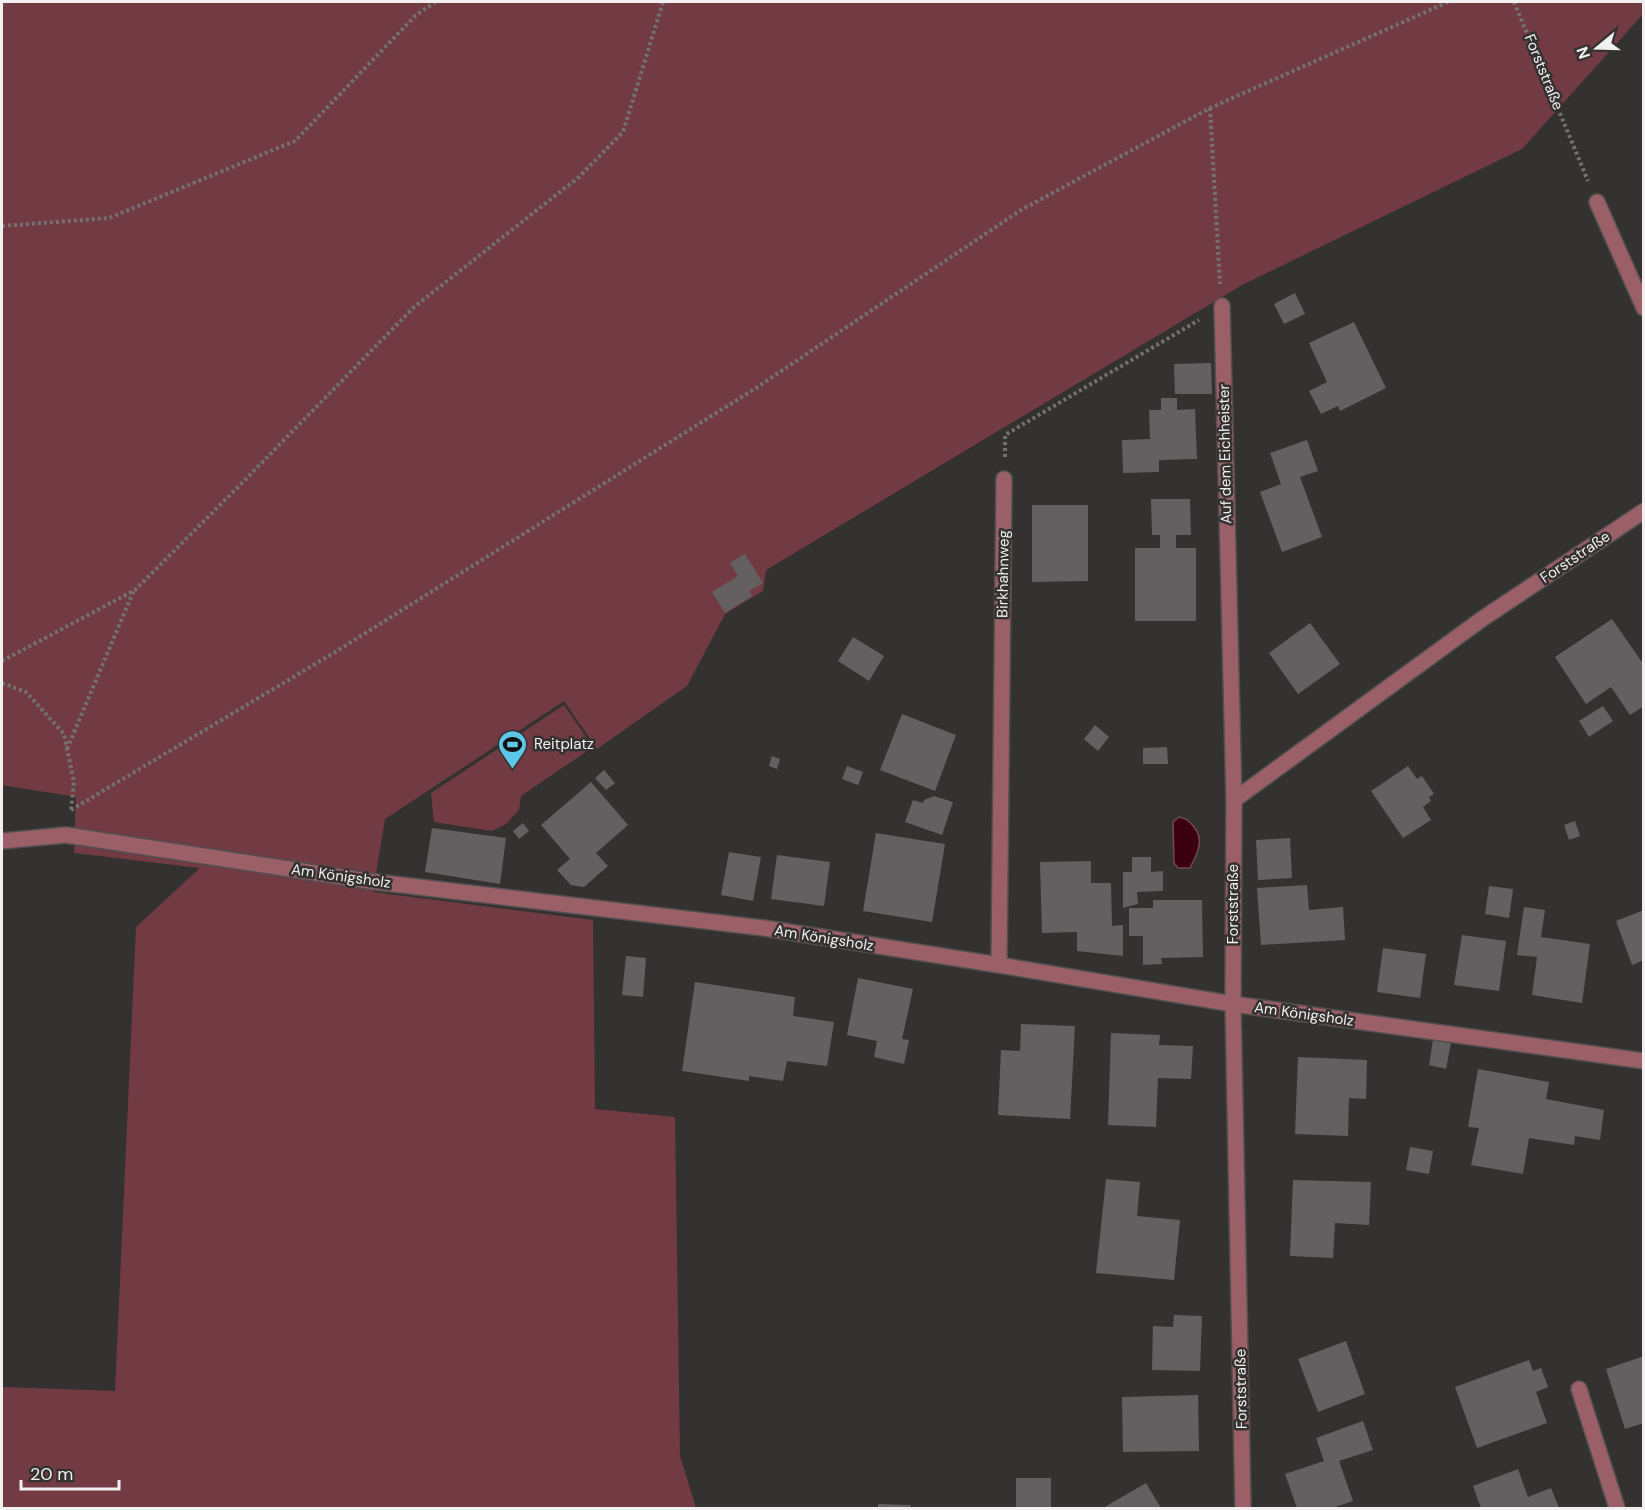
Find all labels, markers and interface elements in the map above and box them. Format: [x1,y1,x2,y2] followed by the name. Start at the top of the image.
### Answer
[1567,18,1627,78] north arrow
[1520,31,1568,113] street label: Forststraße
[1571,44,1595,62] text: N
[1214,384,1236,524] street label: Auf dem Eichheister
[1536,526,1614,588] street label: Forststraße
[992,530,1014,618] street label: Birkhahnweg
[497,728,529,770] sports icon: Reitplatz
[534,734,594,754] place label: Reitplatz
[290,859,392,893] street label: Am Königsholz
[1223,864,1243,944] street label: Forststraße
[773,920,875,956] street label: Am Königsholz
[1253,997,1355,1031] street label: Am Königsholz
[1230,1349,1252,1429] street label: Forststraße
[21,1453,118,1491] scale bar
[30,1462,73,1486] text: 20 m

